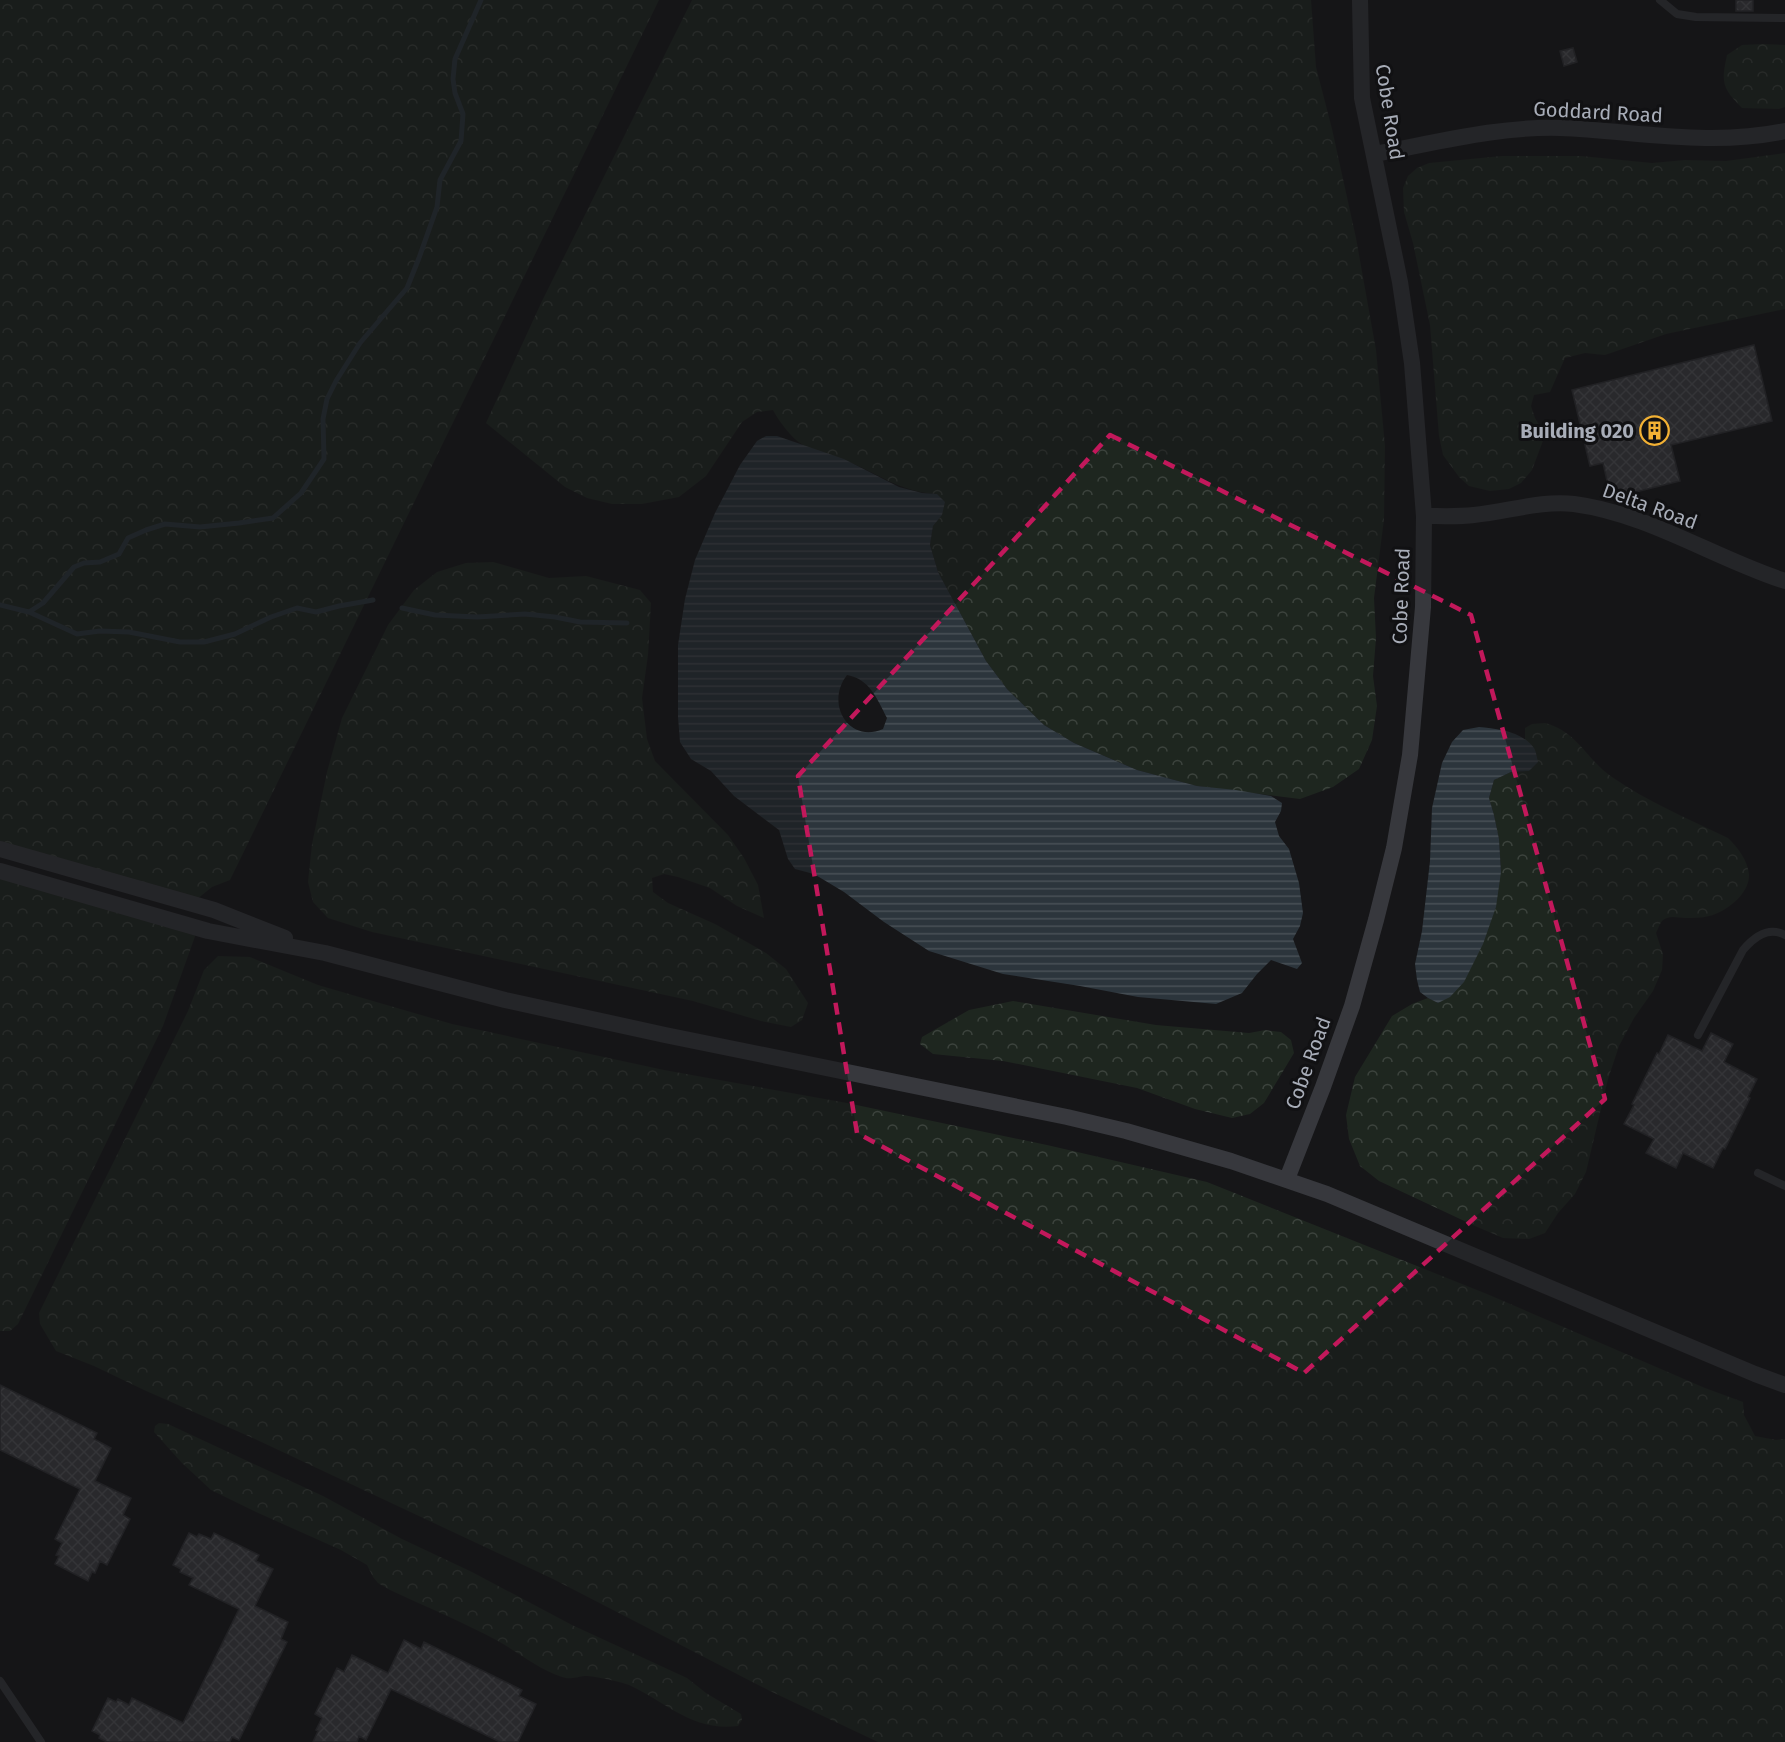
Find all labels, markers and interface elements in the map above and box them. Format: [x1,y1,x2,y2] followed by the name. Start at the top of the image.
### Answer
[1371,62,1409,162] street label: Cobe Road
[1533,97,1663,127] street label: Goddard Road
[1639,415,1671,447] building icon: Building 020
[1520,419,1634,443] place label: Building 020
[1599,478,1701,534] street label: Delta Road
[1387,547,1415,645] street label: Cobe Road
[1280,1013,1336,1113] street label: Cobe Road

